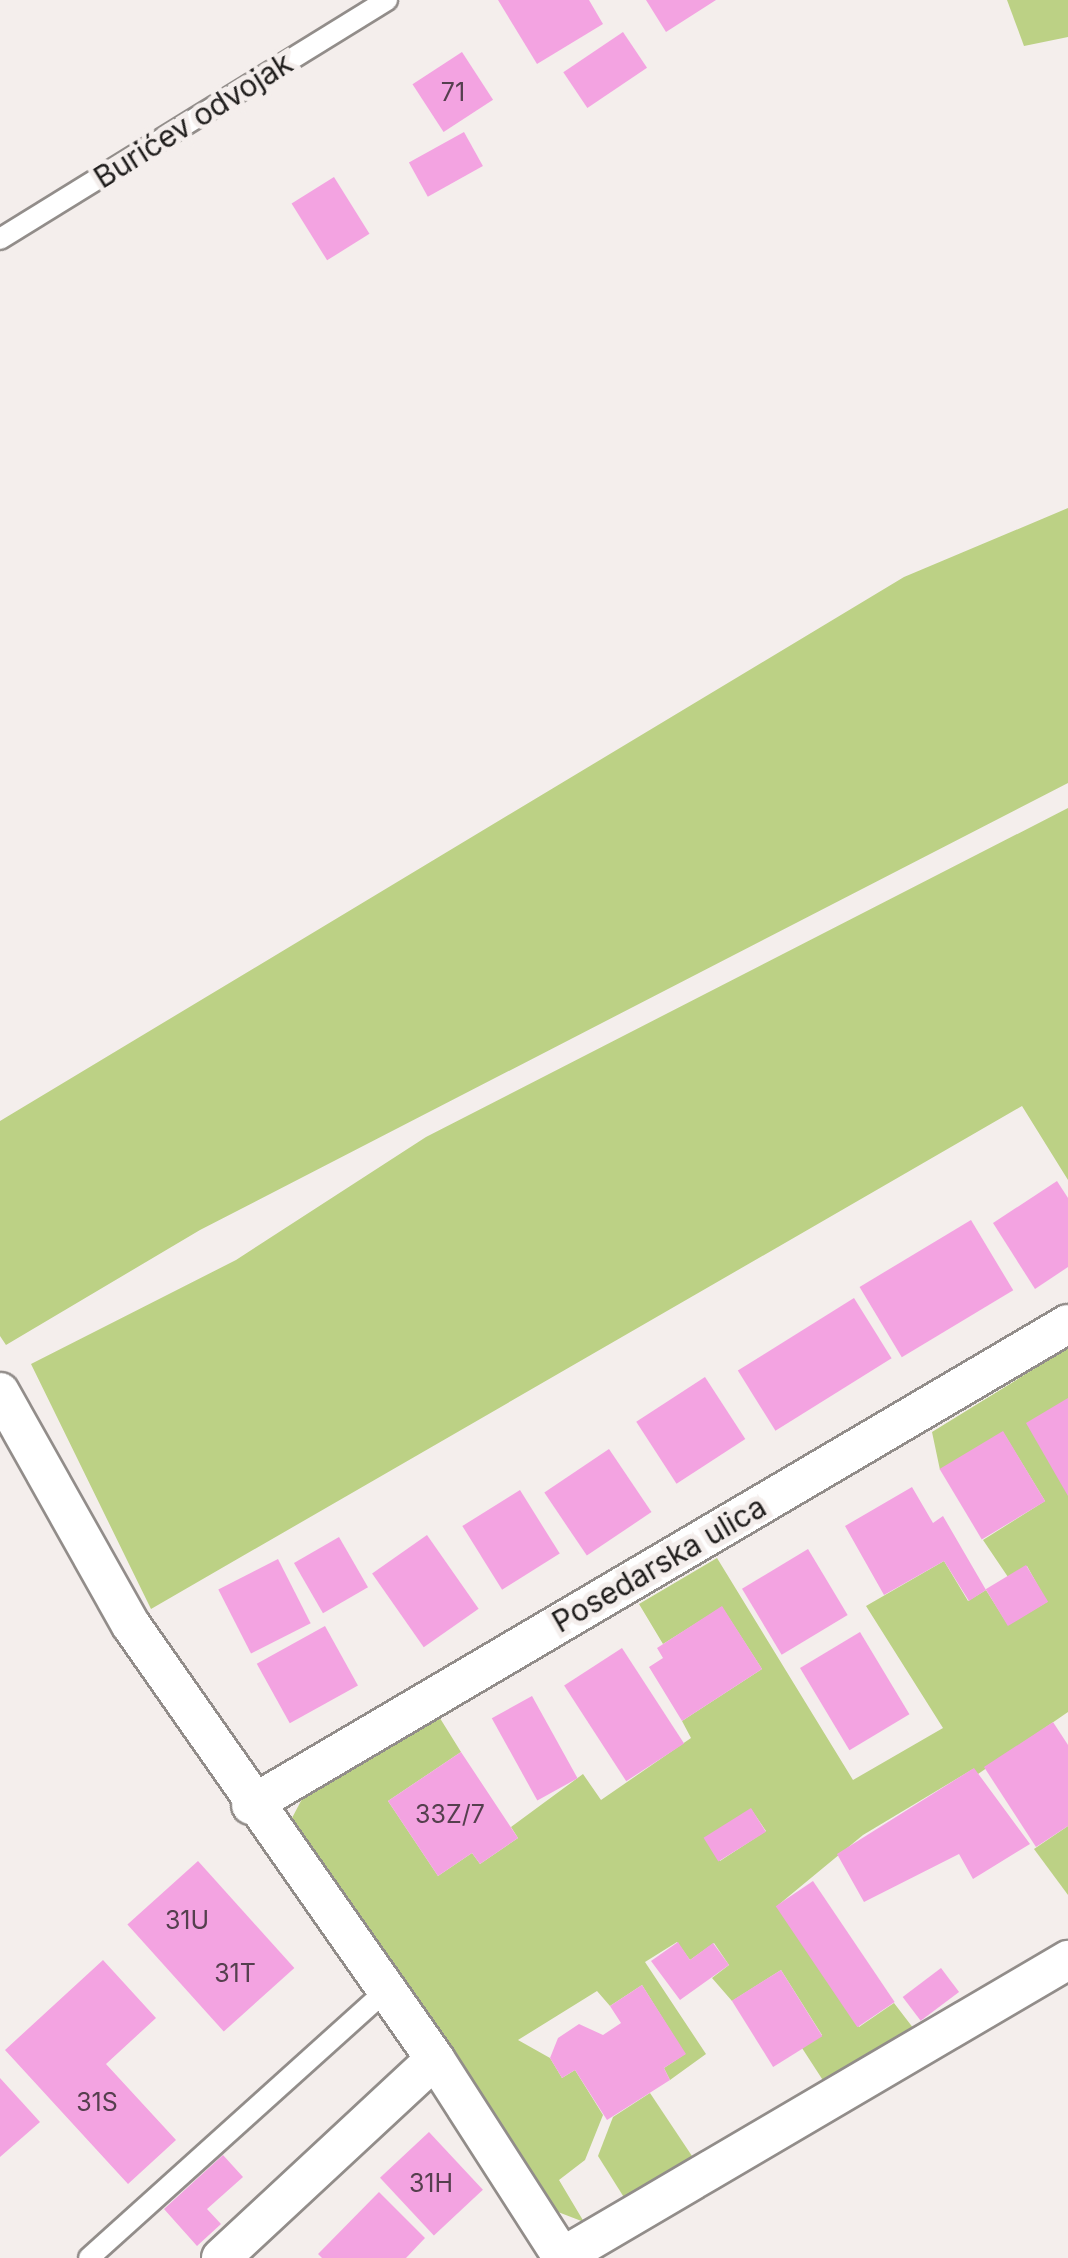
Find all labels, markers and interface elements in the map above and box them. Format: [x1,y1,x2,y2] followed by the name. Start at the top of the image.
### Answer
[87,45,299,195] street label: Burićev odvojak
[441,77,465,107] house number: 71
[546,1488,772,1640] street label: Posedarska ulica
[415,1799,485,1829] house number: 33Z/7
[165,1905,209,1935] house number: 31U
[214,1958,256,1988] house number: 31T
[76,2087,118,2117] house number: 31S
[409,2168,453,2198] house number: 31H

